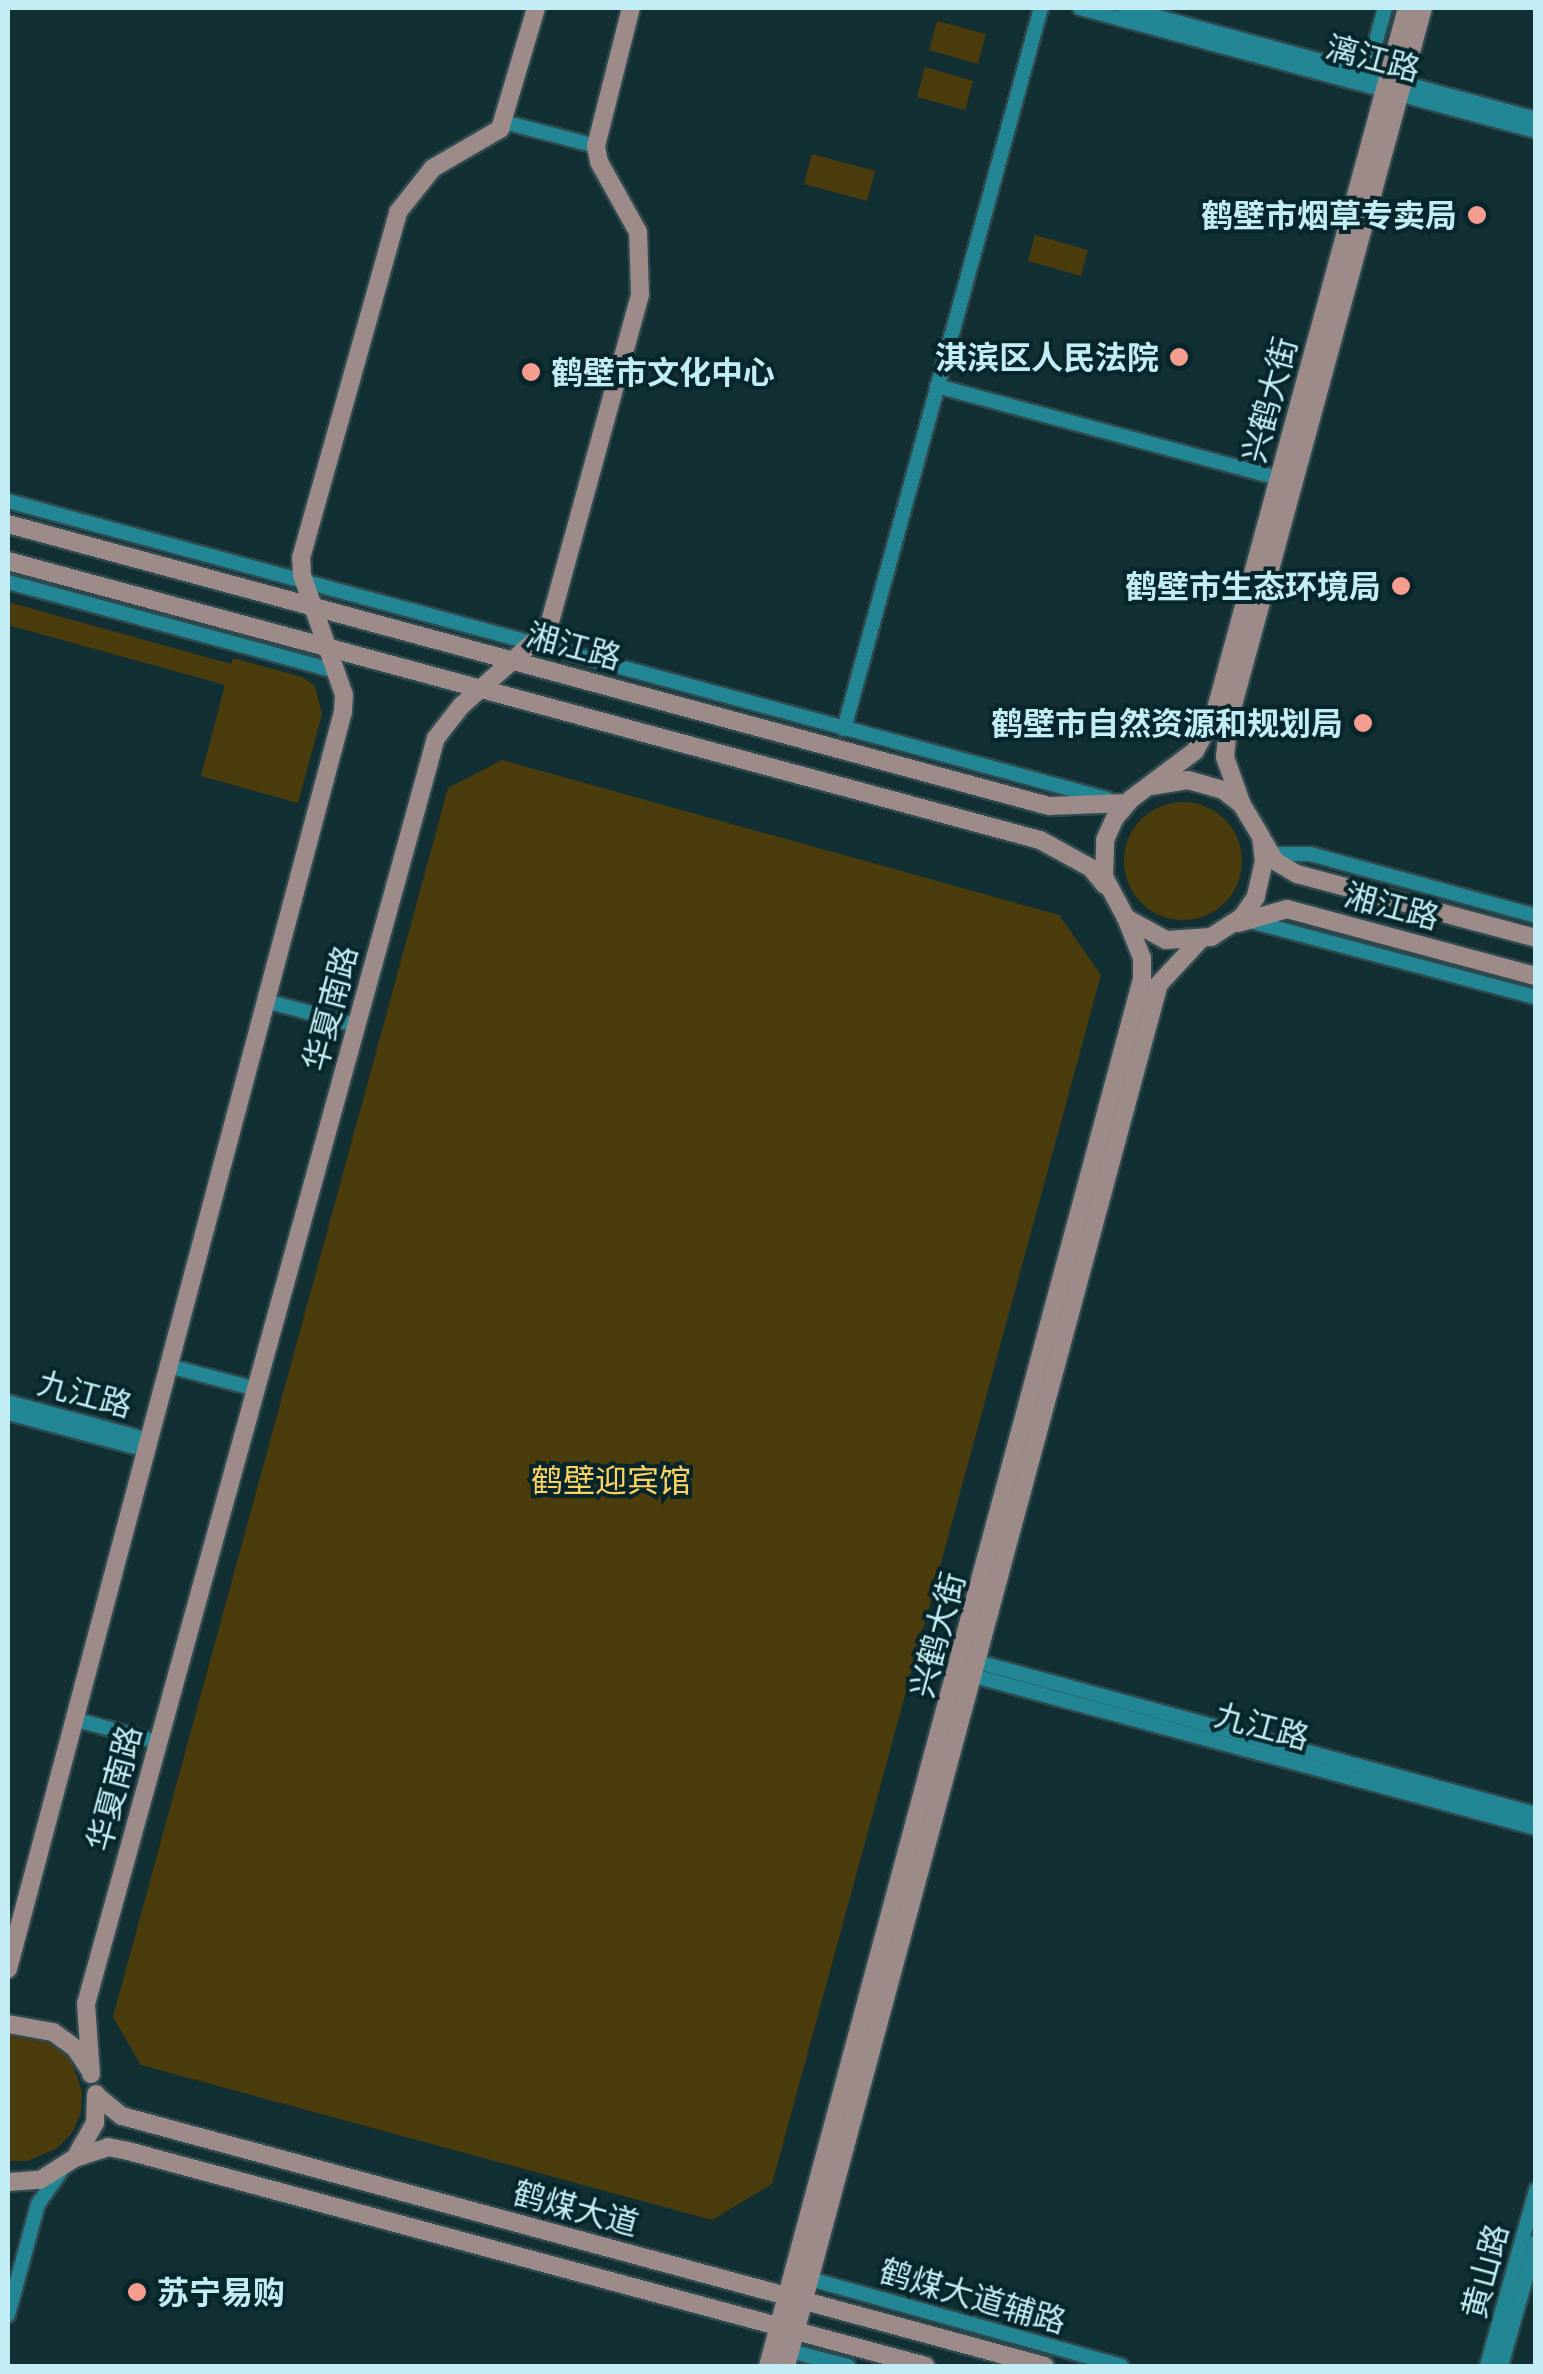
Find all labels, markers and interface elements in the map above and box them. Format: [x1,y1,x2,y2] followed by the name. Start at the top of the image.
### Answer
[1322,27,1424,89] street label: 漓江路
[1201,196,1457,234] place label: 鹤壁市烟草专卖局
[1466,204,1488,226] marker: 鹤壁市烟草专卖局
[1234,333,1304,467] street label: 兴鹤大街
[935,338,1159,376] place label: 淇滨区人民法院
[1168,346,1190,368] marker: 淇滨区人民法院
[551,353,775,391] place label: 鹤壁市文化中心
[520,361,542,383] marker: 鹤壁市文化中心
[1125,567,1381,605] place label: 鹤壁市生态环境局
[1390,575,1412,597] marker: 鹤壁市生态环境局
[523,615,625,677] street label: 湘江路
[991,704,1343,742] place label: 鹤壁市自然资源和规划局
[1352,712,1374,734] marker: 鹤壁市自然资源和规划局
[1341,875,1443,937] street label: 湘江路
[295,941,365,1075] street label: 华夏南路
[34,1363,136,1425] street label: 九江路
[531,1461,691,1499] park label: 鹤壁迎宾馆
[902,1568,972,1702] street label: 兴鹤大街
[1211,1695,1313,1757] street label: 九江路
[79,1721,149,1855] street label: 华夏南路
[509,2173,643,2243] street label: 鹤煤大道
[1454,2220,1516,2322] street label: 黄山路
[875,2251,1071,2341] street label: 鹤煤大道辅路
[157,2273,285,2311] place label: 苏宁易购
[126,2281,148,2303] marker: 苏宁易购

